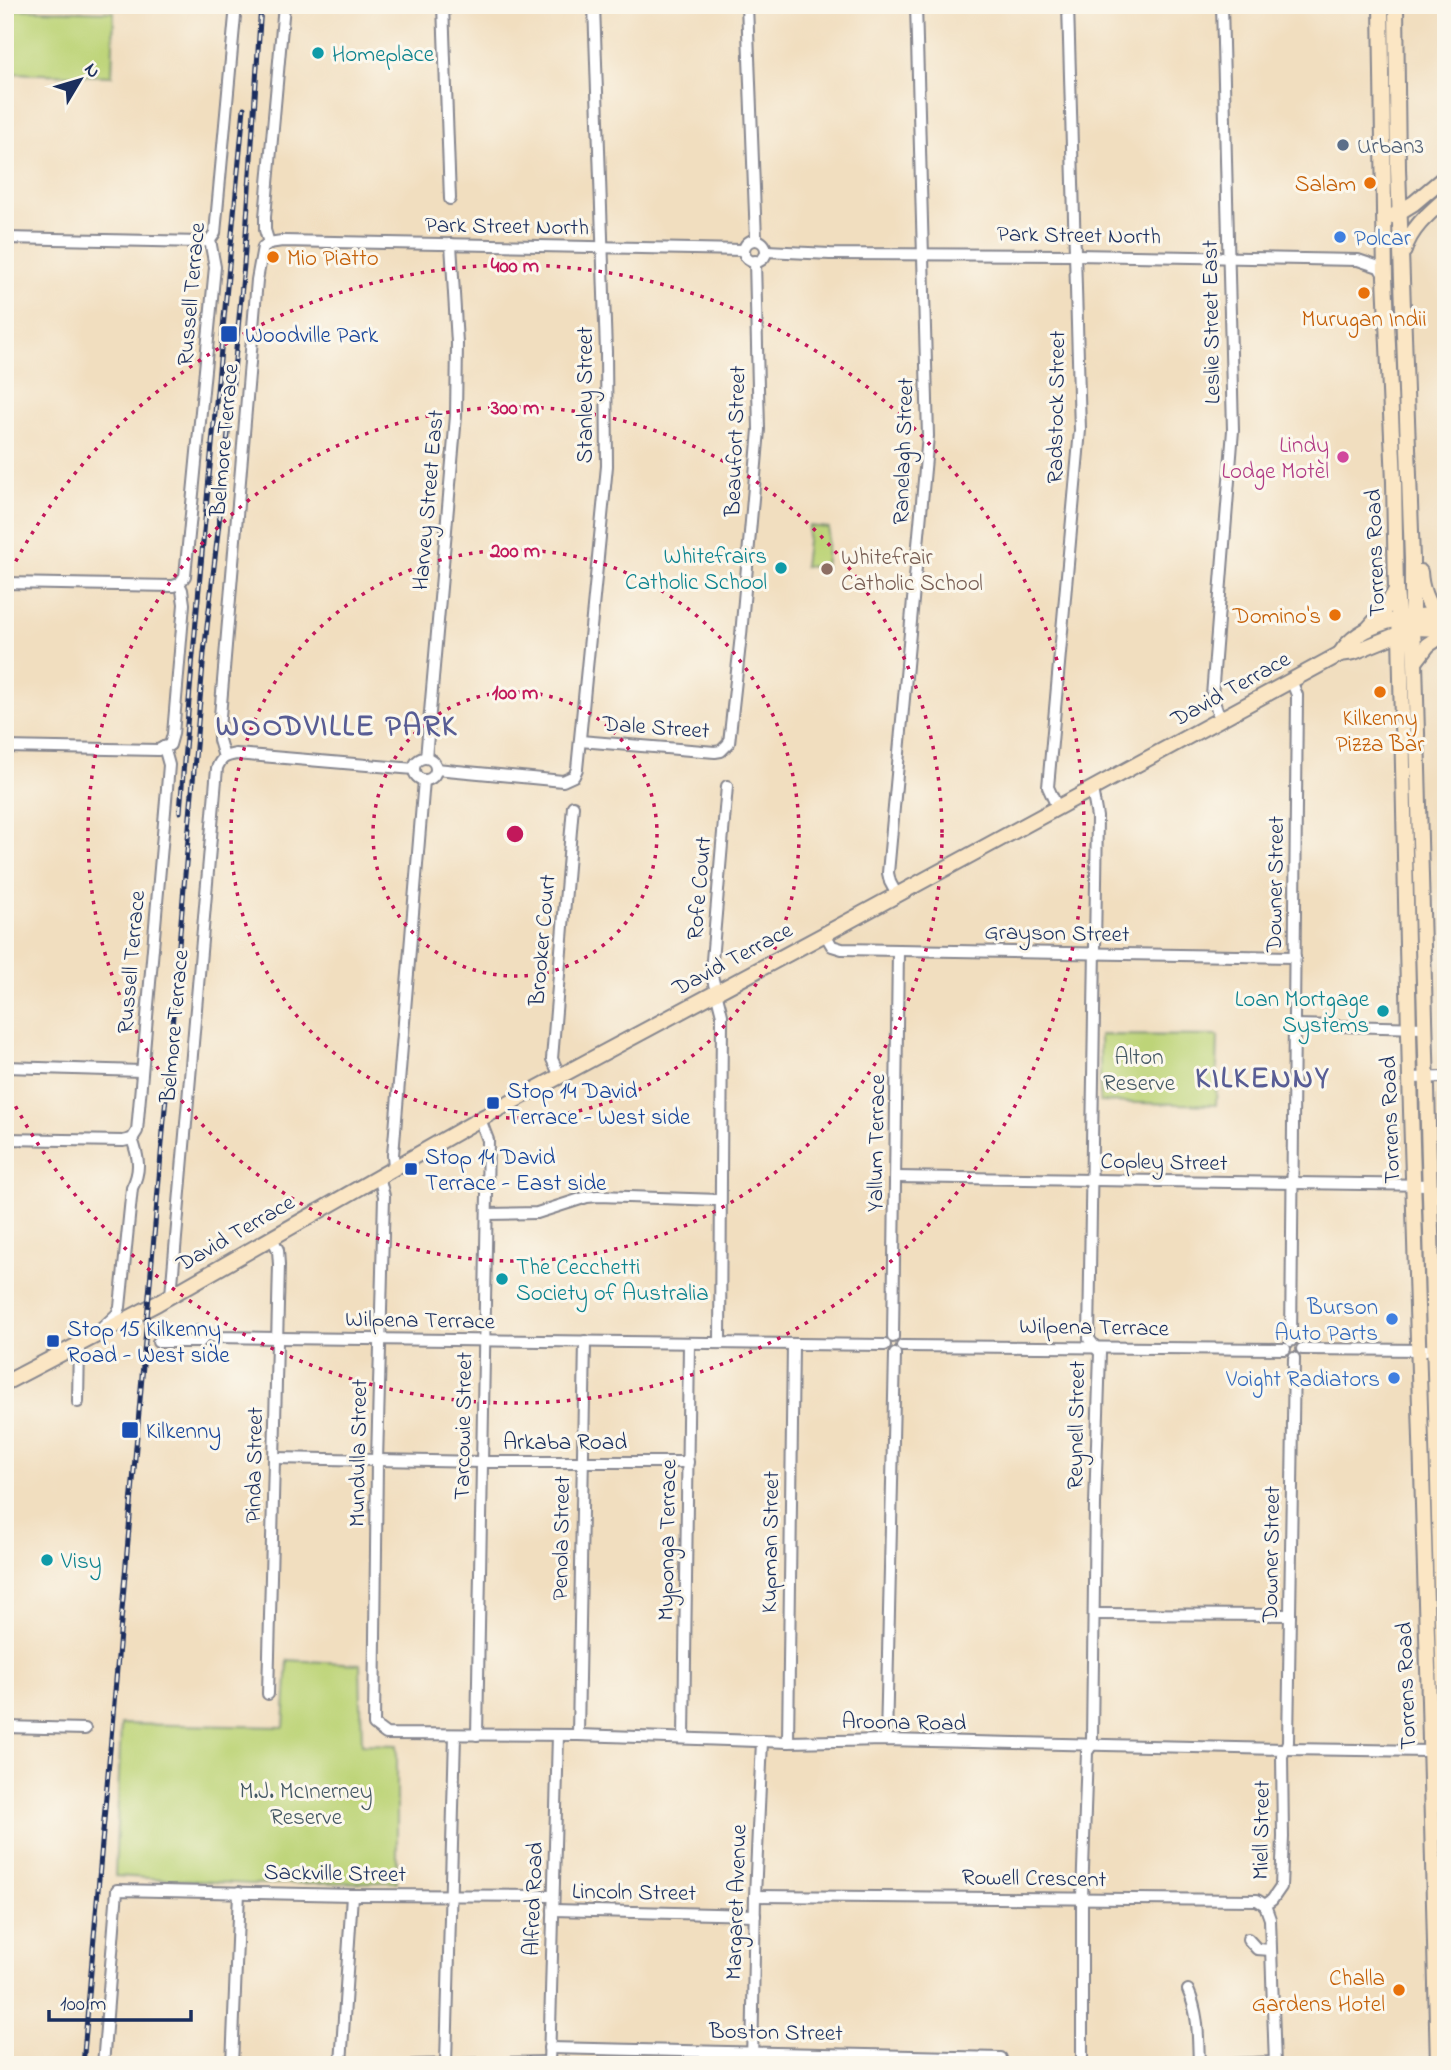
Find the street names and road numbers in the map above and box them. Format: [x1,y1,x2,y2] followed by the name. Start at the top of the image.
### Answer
[425,210,589,245] street label: Park Street North
[997,219,1161,254] street label: Park Street North
[170,221,215,367] street label: Russell Terrace
[1195,239,1230,404] street label: Leslie Street East
[570,326,605,463] street label: Stanley Street
[1040,330,1075,484] street label: Radstock Street
[202,362,249,519] street label: Belmore Terrace
[717,365,756,518] street label: Beaufort Street
[885,377,925,525] street label: Ranelagh Street
[405,408,456,592] street label: Harvey Street East
[1358,489,1395,617] street label: Torrens Road
[1165,644,1297,737] street label: David Terrace
[600,708,711,749] street label: Dale Street
[1259,815,1294,954] street label: Downer Street
[680,835,721,941] street label: Rofe Court
[521,873,566,1008] street label: Brooker Court
[110,889,155,1035] street label: Russell Terrace
[666,914,800,1006] street label: David Terrace
[984,917,1130,954] street label: Grayson Street
[152,948,199,1105] street label: Belmore Terrace
[1373,1056,1410,1184] street label: Torrens Road
[860,1073,895,1212] street label: Yallum Terrace
[1100,1146,1228,1183] street label: Copley Street
[170,1187,302,1282] street label: David Terrace
[345,1304,496,1339] street label: Wilpena Terrace
[1019,1311,1170,1346] street label: Wilpena Terrace
[447,1351,482,1500] street label: Tarcowie Street
[1060,1360,1097,1490] street label: Reynell Street
[342,1378,377,1527] street label: Mundulla Street
[238,1406,273,1524] street label: Pinda Street
[503,1427,627,1460] street label: Arkaba Road
[651,1458,688,1621] street label: Myponga Terrace
[754,1470,789,1613] street label: Kupman Street
[545,1475,580,1601] street label: Penola Street
[1255,1485,1290,1624] street label: Downer Street
[1389,1622,1426,1750] street label: Torrens Road
[841,1706,967,1741] street label: Aroona Road
[1245,1780,1280,1880] street label: Miell Street
[718,1823,758,1981] street label: Margaret Avenue
[516,1841,553,1957] street label: Alfred Road
[264,1857,407,1892] street label: Sackville Street
[961,1862,1107,1897] street label: Rowell Crescent
[571,1876,697,1911] street label: Lincoln Street
[708,2016,843,2051] street label: Boston Street

